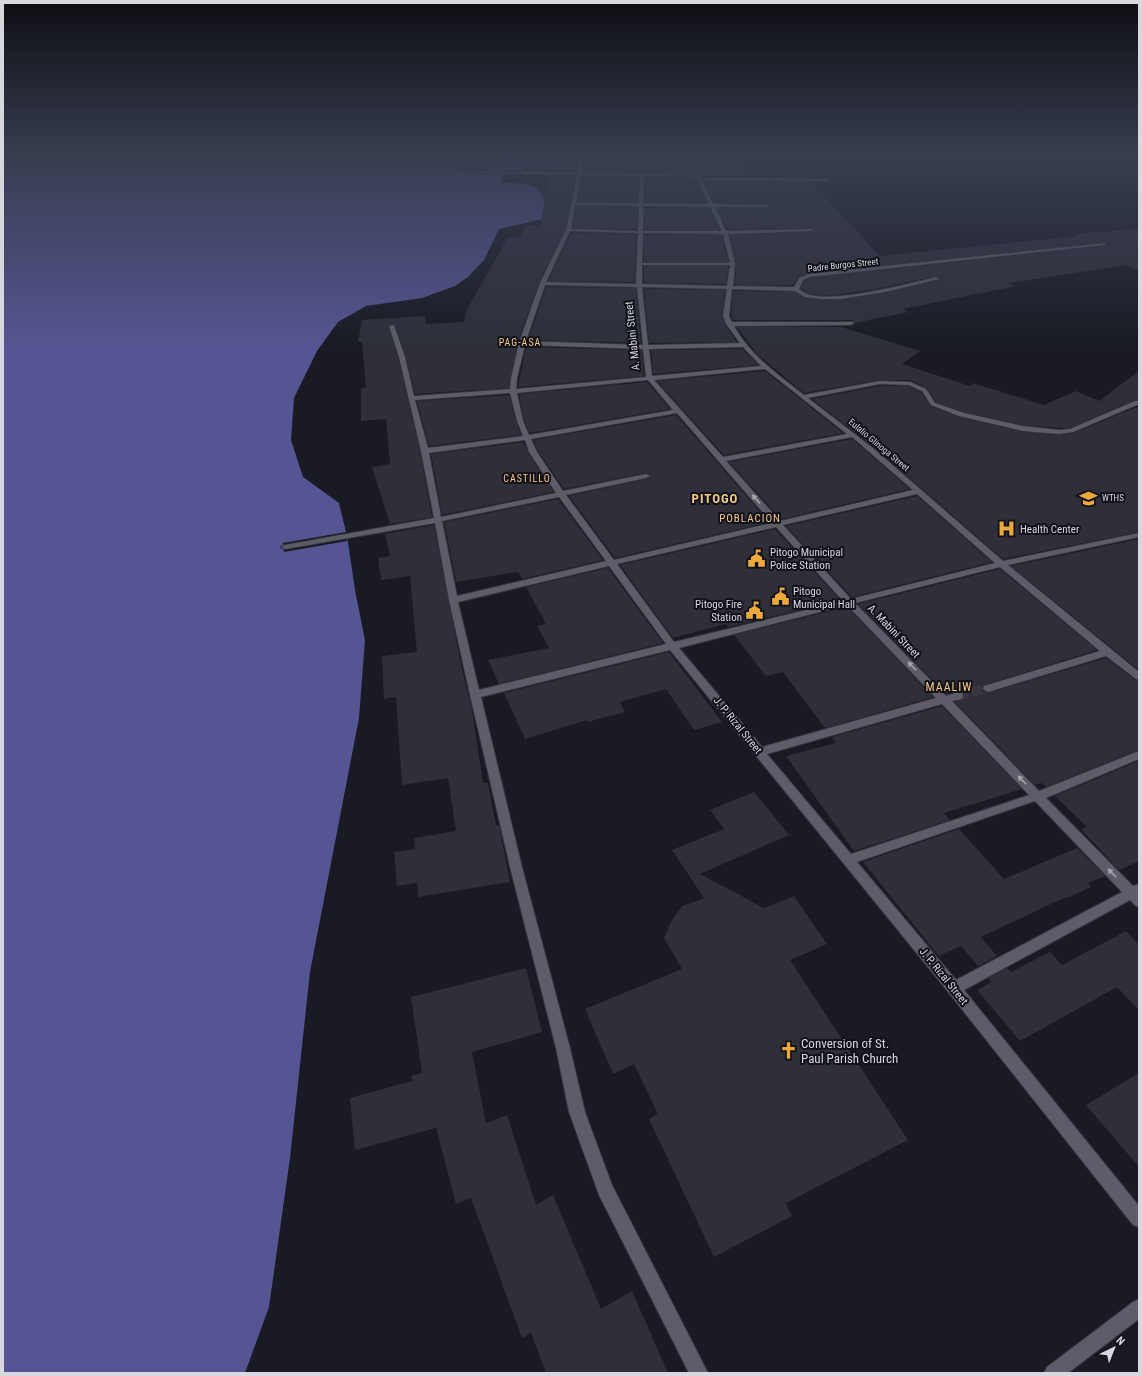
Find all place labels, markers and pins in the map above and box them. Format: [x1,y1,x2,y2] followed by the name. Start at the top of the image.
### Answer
[1079,488,1099,508] school or university icon: WTHS
[1102,493,1124,503] place label: WTHS
[997,519,1017,539] hospital icon: Health Center
[1020,523,1080,536] place label: Health Center
[770,546,843,572] place label: Pitogo Municipal Police Station
[747,548,767,568] public building icon: Pitogo Municipal Police Station
[793,585,855,611] place label: Pitogo Municipal Hall
[770,587,790,607] public building icon: Pitogo Municipal Hall
[695,598,742,624] place label: Pitogo Fire Station
[745,600,765,620] public building icon: Pitogo Fire Station
[801,1036,898,1066] place label: Conversion of St. Paul Parish Church
[778,1040,798,1060] church icon: Conversion of St. Paul Parish Church

